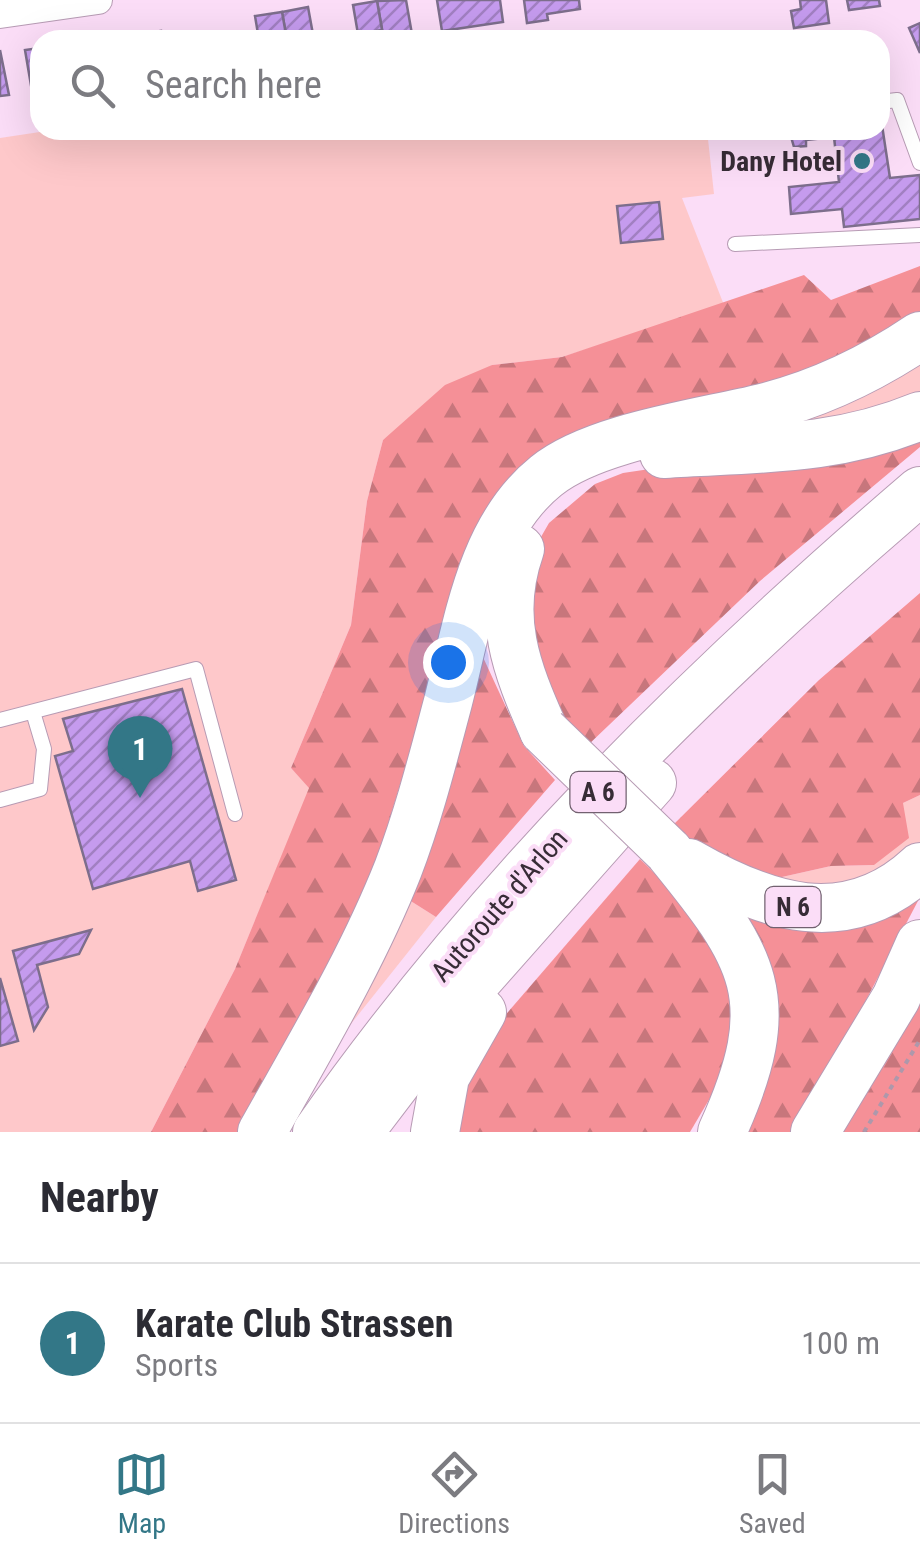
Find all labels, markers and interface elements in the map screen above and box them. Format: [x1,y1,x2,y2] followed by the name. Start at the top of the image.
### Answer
[30,30,890,140] search box
[65,58,120,113] icon: search
[145,63,322,107] text: Search here
[720,145,842,178] place label: Dany Hotel
[851,150,873,172] marker: Dany Hotel
[423,637,474,688] your location
[108,716,172,798] pin: 1
[570,772,626,812] road number: A 6
[424,822,575,988] street label: Autoroute d'Arlon
[766,887,820,927] road number: N 6
[40,1173,159,1222] text: Nearby
[135,1302,453,1346] text: Karate Club Strassen
[64,1324,81,1362] text: 1
[801,1324,880,1362] text: 100 m
[135,1346,218,1384] text: Sports
[114,1447,169,1540] tab: Map
[398,1447,510,1540] tab: Directions
[739,1447,806,1540] tab: Saved

